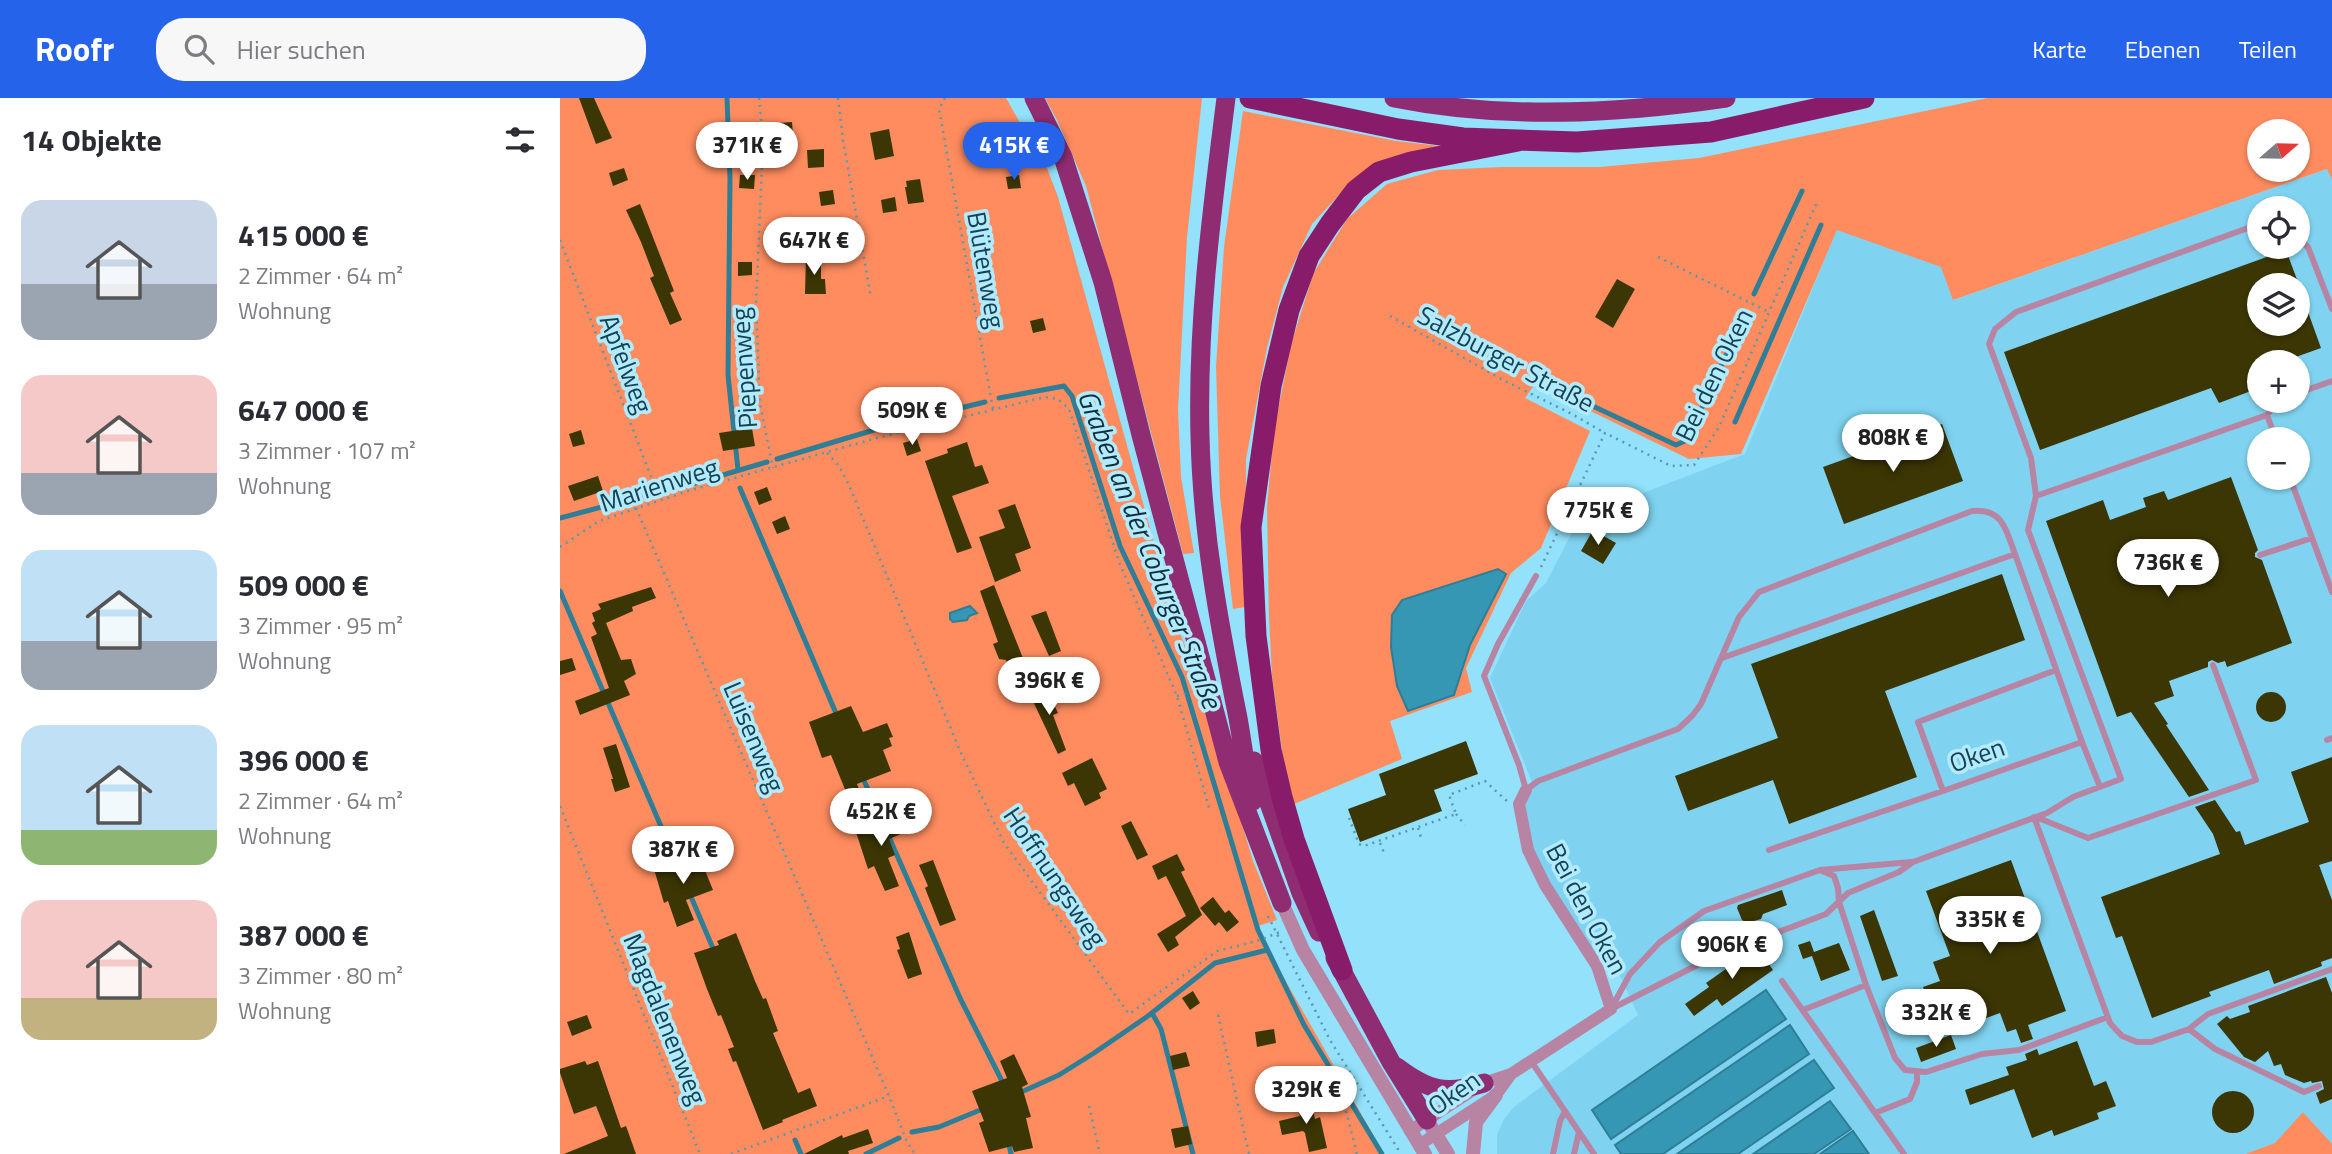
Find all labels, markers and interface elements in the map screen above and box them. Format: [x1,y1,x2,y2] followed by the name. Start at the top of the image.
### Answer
[156,18,646,81] search box
[35,24,114,74] text: Roofr
[180,30,218,68] icon: search
[236,30,366,69] text: Hier suchen
[2032,31,2087,67] text: Karte
[2125,31,2201,67] text: Ebenen
[2239,31,2297,67] text: Teilen
[21,117,162,163] text: 14 Objekte
[2247,119,2310,182] north arrow
[2247,119,2310,490] map controls
[501,121,539,159] icon: filters
[690,122,804,182] pin: 371K €
[957,122,1071,182] pin: 415K €
[712,127,782,162] text: 371K €
[979,127,1049,162] text: 415K €
[2247,196,2310,259] button: locate
[957,208,1016,331] street label: Blütenweg
[238,212,369,258] text: 415 000 €
[757,218,871,277] pin: 647K €
[779,222,849,257] text: 647K €
[77,228,161,312] icon: home
[238,258,403,293] text: 2 Zimmer · 64 m²
[2247,273,2310,336] button: layers
[238,293,331,328] text: Wohnung
[1411,295,1602,422] street label: Salzburger Straße
[1665,302,1763,448] street label: Bei den Oken
[720,306,767,430] street label: Piepenweg
[590,309,663,419] street label: Apfelweg
[2247,350,2310,413] button: +
[1067,383,1235,716] water label: Graben an der Coburger Straße
[238,387,369,433] text: 647 000 €
[855,388,969,447] pin: 509K €
[877,392,947,427] text: 509K €
[77,403,161,487] icon: home
[1836,414,1950,474] pin: 808K €
[1858,419,1928,454] text: 808K €
[2247,427,2310,490] button: −
[238,433,416,468] text: 3 Zimmer · 107 m²
[594,447,723,522] street label: Marienweg
[238,468,331,503] text: Wohnung
[1541,488,1655,547] pin: 775K €
[1563,492,1633,527] text: 775K €
[2111,540,2225,599] pin: 736K €
[2133,544,2203,579] text: 736K €
[238,562,369,608] text: 509 000 €
[77,578,161,662] icon: home
[238,608,403,643] text: 3 Zimmer · 95 m²
[238,643,331,678] text: Wohnung
[992,658,1106,717] pin: 396K €
[1014,662,1084,697] text: 396K €
[714,675,795,798] street label: Luisenweg
[1944,727,2010,782] street label: Oken
[238,737,369,783] text: 396 000 €
[77,753,161,837] icon: home
[238,783,403,818] text: 2 Zimmer · 64 m²
[824,788,938,848] pin: 452K €
[846,793,916,828] text: 452K €
[994,799,1117,955] street label: Hoffnungsweg
[238,818,331,853] text: Wohnung
[626,826,740,886] pin: 387K €
[648,831,718,866] text: 387K €
[1537,836,1638,981] street label: Bei den Oken
[1933,896,2047,956] pin: 335K €
[1955,901,2025,936] text: 335K €
[238,912,369,958] text: 387 000 €
[1675,922,1789,981] pin: 906K €
[1697,926,1767,961] text: 906K €
[613,927,717,1110] street label: Magdalenenweg
[77,928,161,1012] icon: home
[238,958,403,993] text: 3 Zimmer · 80 m²
[1879,990,1993,1049] pin: 332K €
[238,993,331,1028] text: Wohnung
[1901,994,1971,1029] text: 332K €
[1419,1060,1488,1125] street label: Oken
[1249,1066,1363,1126] pin: 329K €
[1271,1071,1341,1106] text: 329K €

